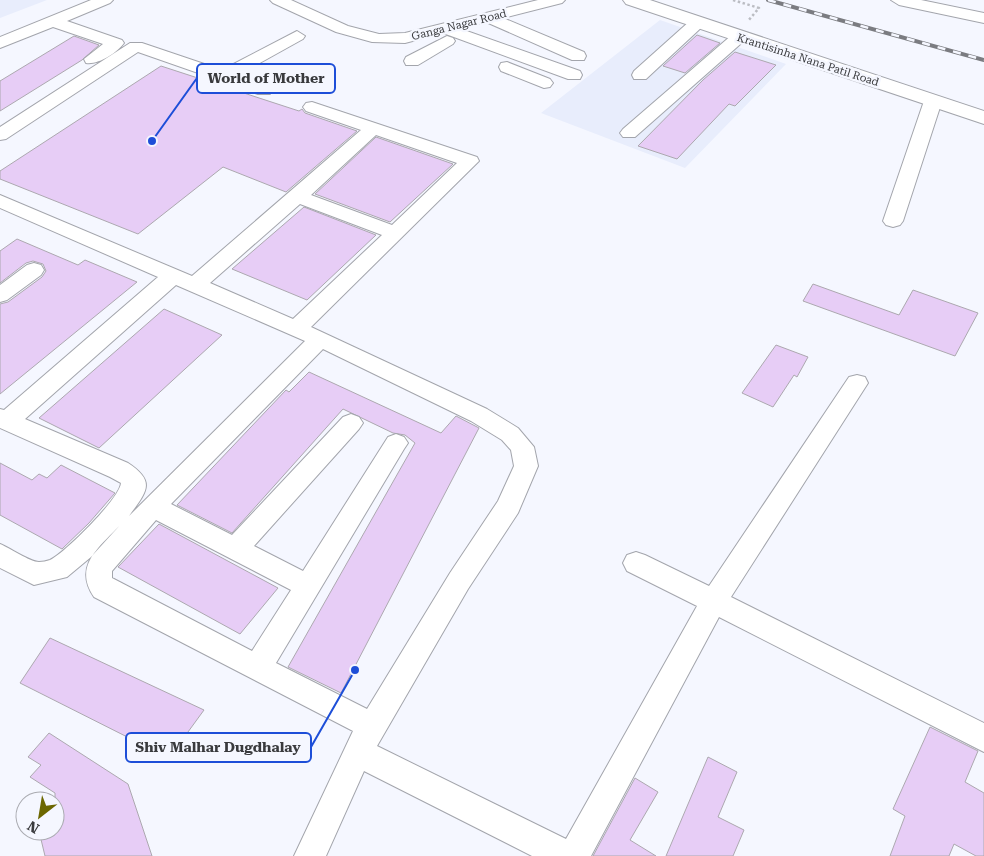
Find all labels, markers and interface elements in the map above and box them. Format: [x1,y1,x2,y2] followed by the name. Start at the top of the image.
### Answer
[410,7,508,43] street label: Ganga Nagar Road
[735,31,881,89] street label: Krantisinha Nana Patil Road
[197,64,335,93] callout: World of Mother
[207,70,325,86] text: World of Mother
[126,733,311,762] callout: Shiv Malhar Dugdhalay
[135,739,301,755] text: Shiv Malhar Dugdhalay
[15,791,65,841] north arrow
[24,817,42,837] text: N

